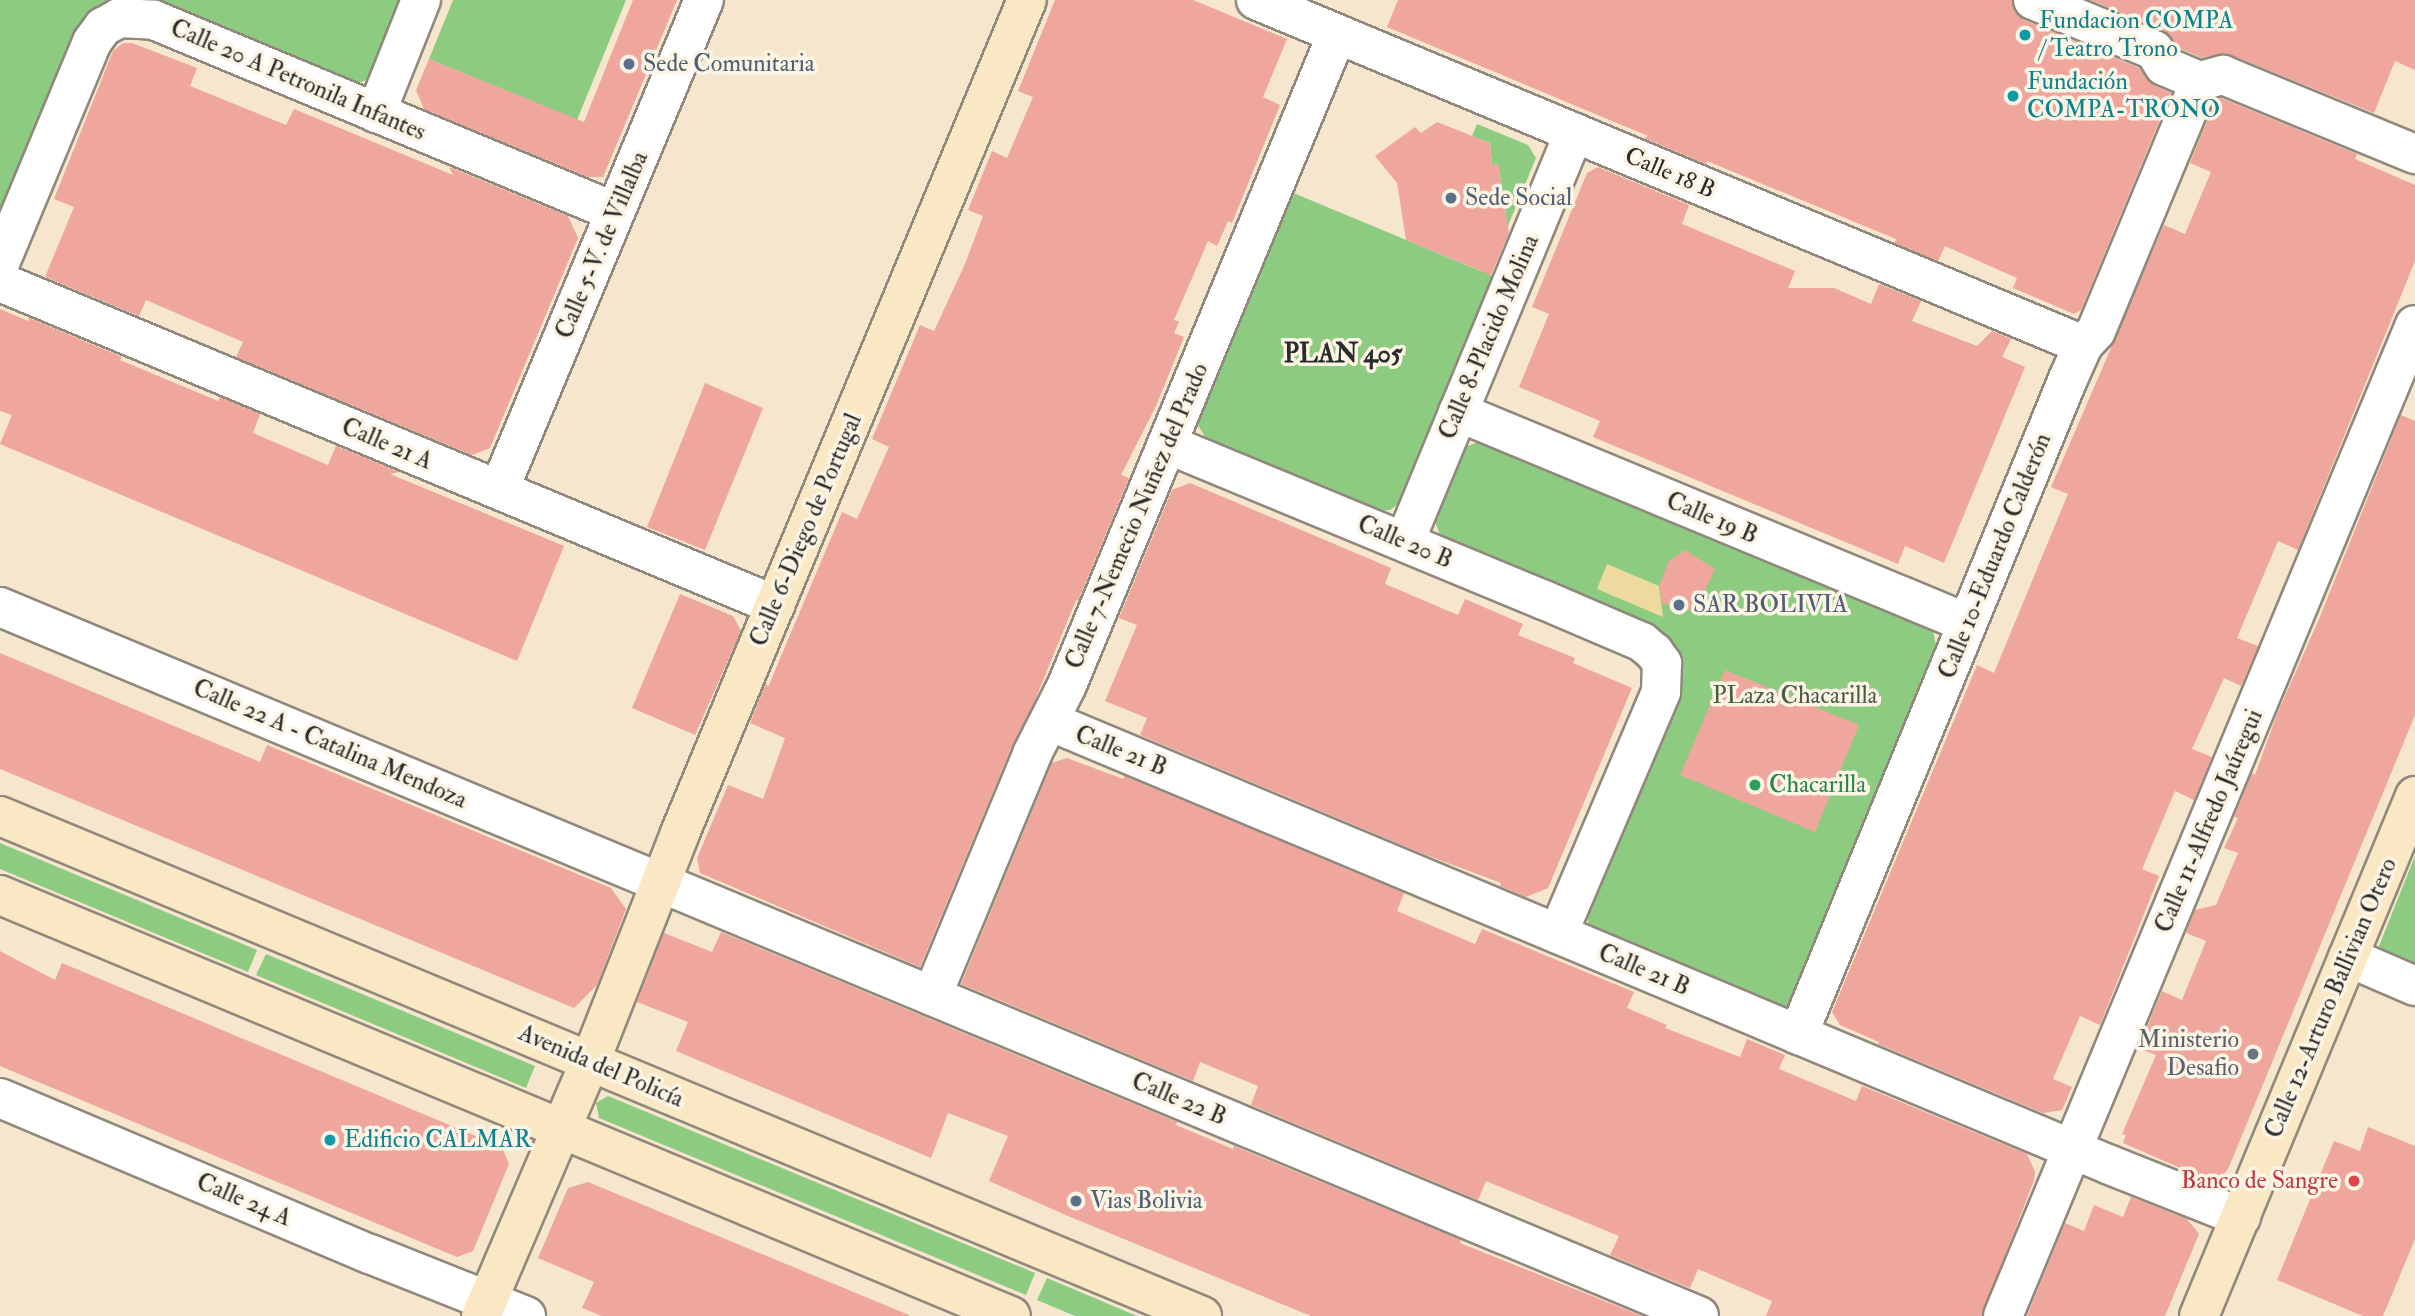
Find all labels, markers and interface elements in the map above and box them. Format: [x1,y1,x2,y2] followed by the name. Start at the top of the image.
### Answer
[2039,7,2233,63] place label: Fundacion COMPA / Teatro Trono
[166,13,430,147] street label: Calle 20 A Petronila Infantes
[2017,27,2033,43] marker: Fundacion COMPA / Teatro Trono
[643,50,815,78] place label: Sede Comunitaria
[621,56,637,72] marker: Sede Comunitaria
[2027,68,2220,124] place label: Fundación COMPA-TRONO
[2005,88,2021,104] marker: Fundación COMPA-TRONO
[1621,141,1719,205] street label: Calle 18 B
[550,147,654,343] street label: Calle 5-V. de Villalba
[1465,184,1572,212] place label: Sede Social
[1443,190,1459,206] marker: Sede Social
[1433,230,1545,444] street label: Calle 8-Placido Molina
[1284,339,1402,371] district label: PLAN 405
[1059,359,1215,673] street label: Calle 7-Nemecio Nuñez del Prado
[744,409,868,651] street label: Calle 6-Diego de Portugal
[337,412,437,476] street label: Calle 21 A
[1933,429,2057,683] street label: Calle 10-Eduardo Calderón
[1662,486,1762,550] street label: Calle 19 B
[1353,509,1457,575] street label: Calle 20 B
[1693,591,1848,619] place label: SAR BOLIVIA
[1671,597,1687,613] marker: SAR BOLIVIA
[189,673,471,815] street label: Calle 22 A - Catalina Mendoza
[1713,682,1877,710] park label: PLaza Chacarilla
[2149,705,2269,937] street label: Calle 11-Alfredo Jaúregui
[1071,720,1171,782] street label: Calle 21 B
[1769,771,1866,799] place label: Chacarilla
[1747,777,1763,793] marker: Chacarilla
[2259,854,2403,1142] street label: Calle 12-Arturo Ballivian Otero
[1594,938,1694,1002] street label: Calle 21 B
[514,1018,688,1114] street label: Avenida del Policía
[2138,1026,2239,1082] place label: Ministerio Desafio
[2245,1046,2261,1062] marker: Ministerio Desafio
[1127,1066,1231,1132] street label: Calle 22 B
[344,1126,531,1154] place label: Edificio CALMAR
[322,1132,338,1148] marker: Edificio CALMAR
[192,1167,296,1233] street label: Calle 24 A
[2181,1167,2338,1195] place label: Banco de Sangre
[2344,1171,2364,1191] marker: Banco de Sangre
[1090,1187,1203,1215] place label: Vias Bolivia
[1068,1193,1084,1209] marker: Vias Bolivia

